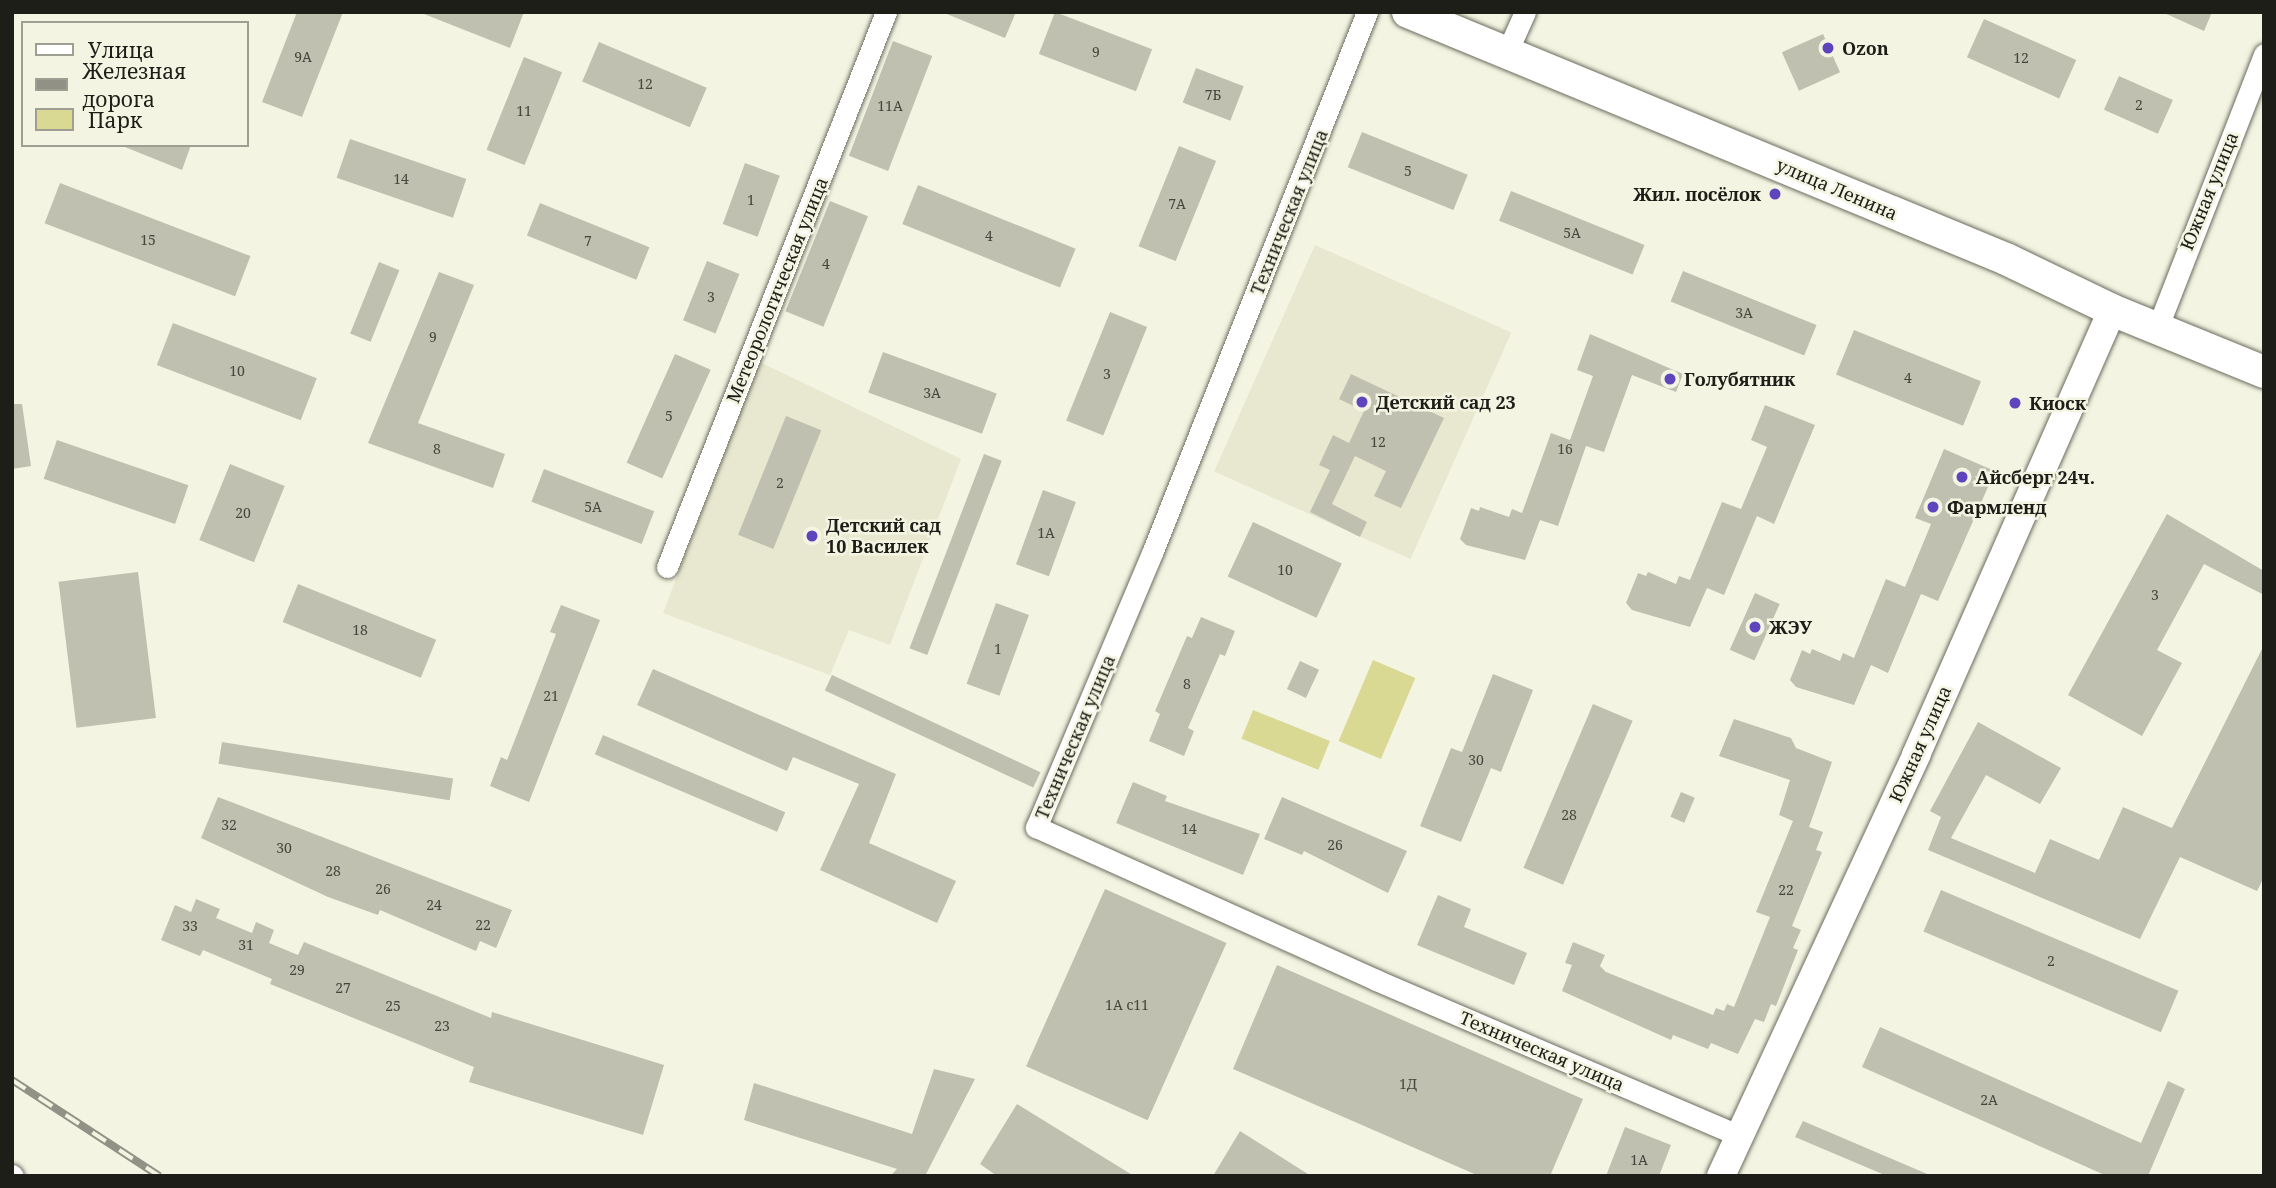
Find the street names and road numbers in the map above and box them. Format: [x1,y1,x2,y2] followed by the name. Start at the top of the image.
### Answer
[1246,126,1332,298] street label: Техническая улица
[2175,129,2243,253] street label: Южная улица
[1773,154,1901,224] street label: улица Ленина
[722,174,832,406] street label: Метеорологическая улица
[1031,651,1119,823] street label: Техническая улица
[1885,682,1955,806] street label: Южная улица
[1456,1007,1628,1095] street label: Техническая улица

